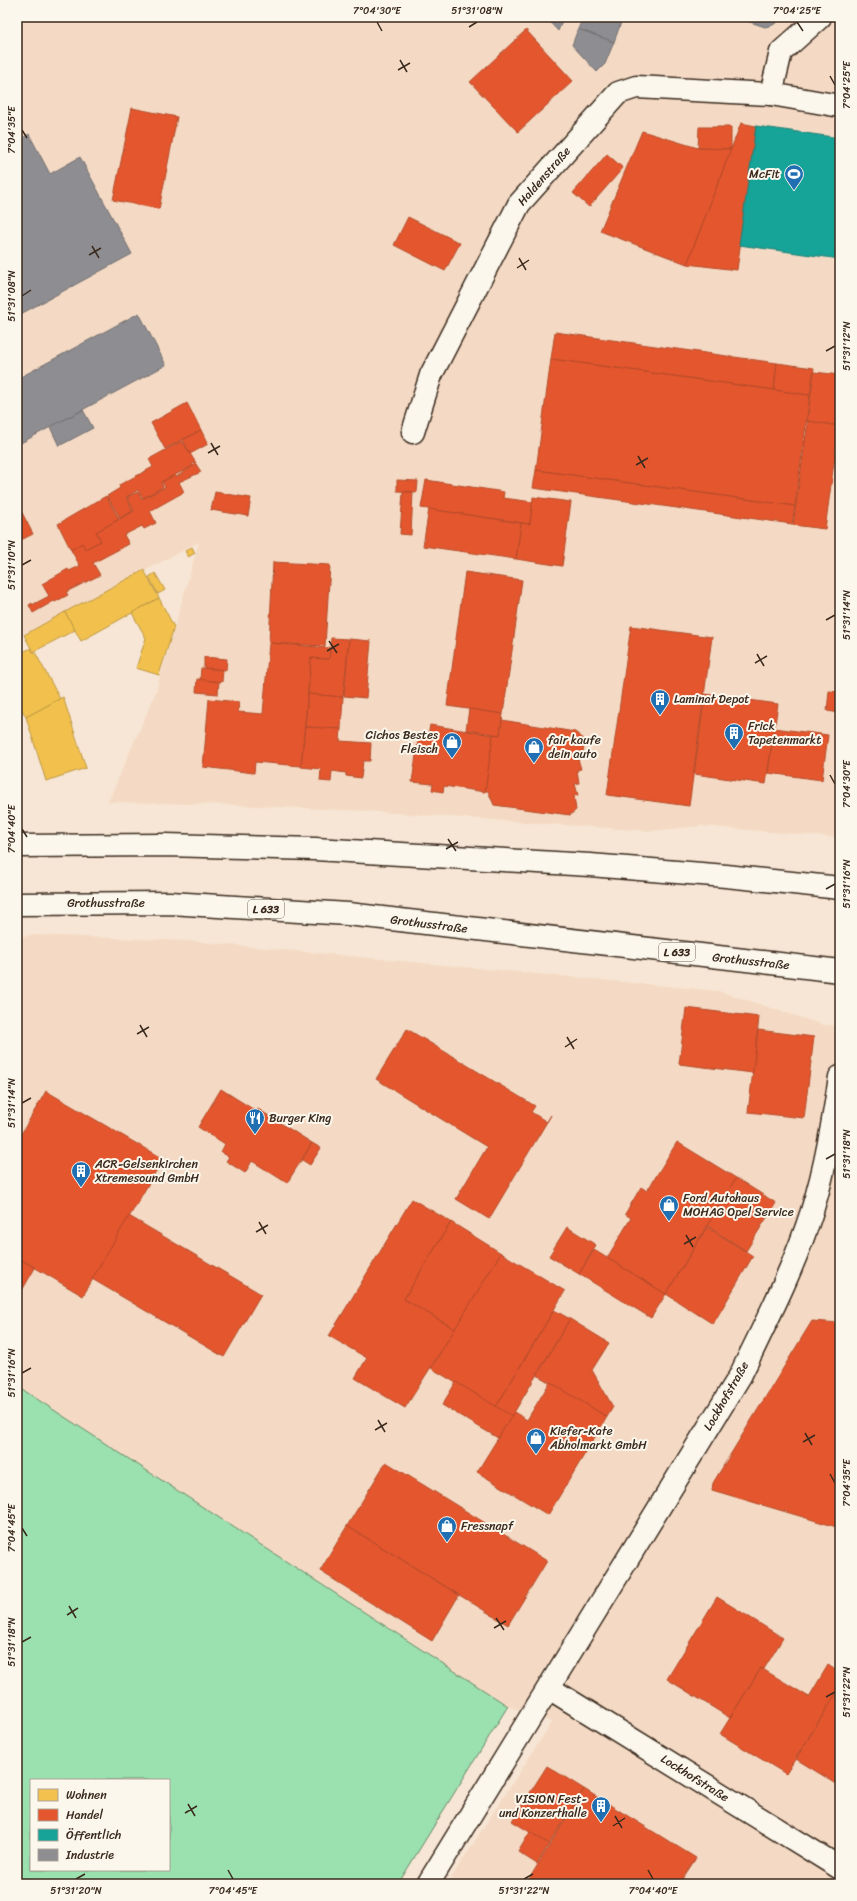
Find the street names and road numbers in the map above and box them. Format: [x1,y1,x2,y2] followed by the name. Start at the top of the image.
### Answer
[512,141,576,211] street label: Haldenstraße
[67,892,145,914] street label: Grothusstraße
[248,900,284,918] road number: L 633
[389,908,469,940] street label: Grothusstraße
[659,943,695,961] road number: L 633
[711,946,791,976] street label: Grothusstraße
[697,1357,755,1435] street label: Lockhofstraße
[656,1748,734,1808] street label: Lockhofstraße

